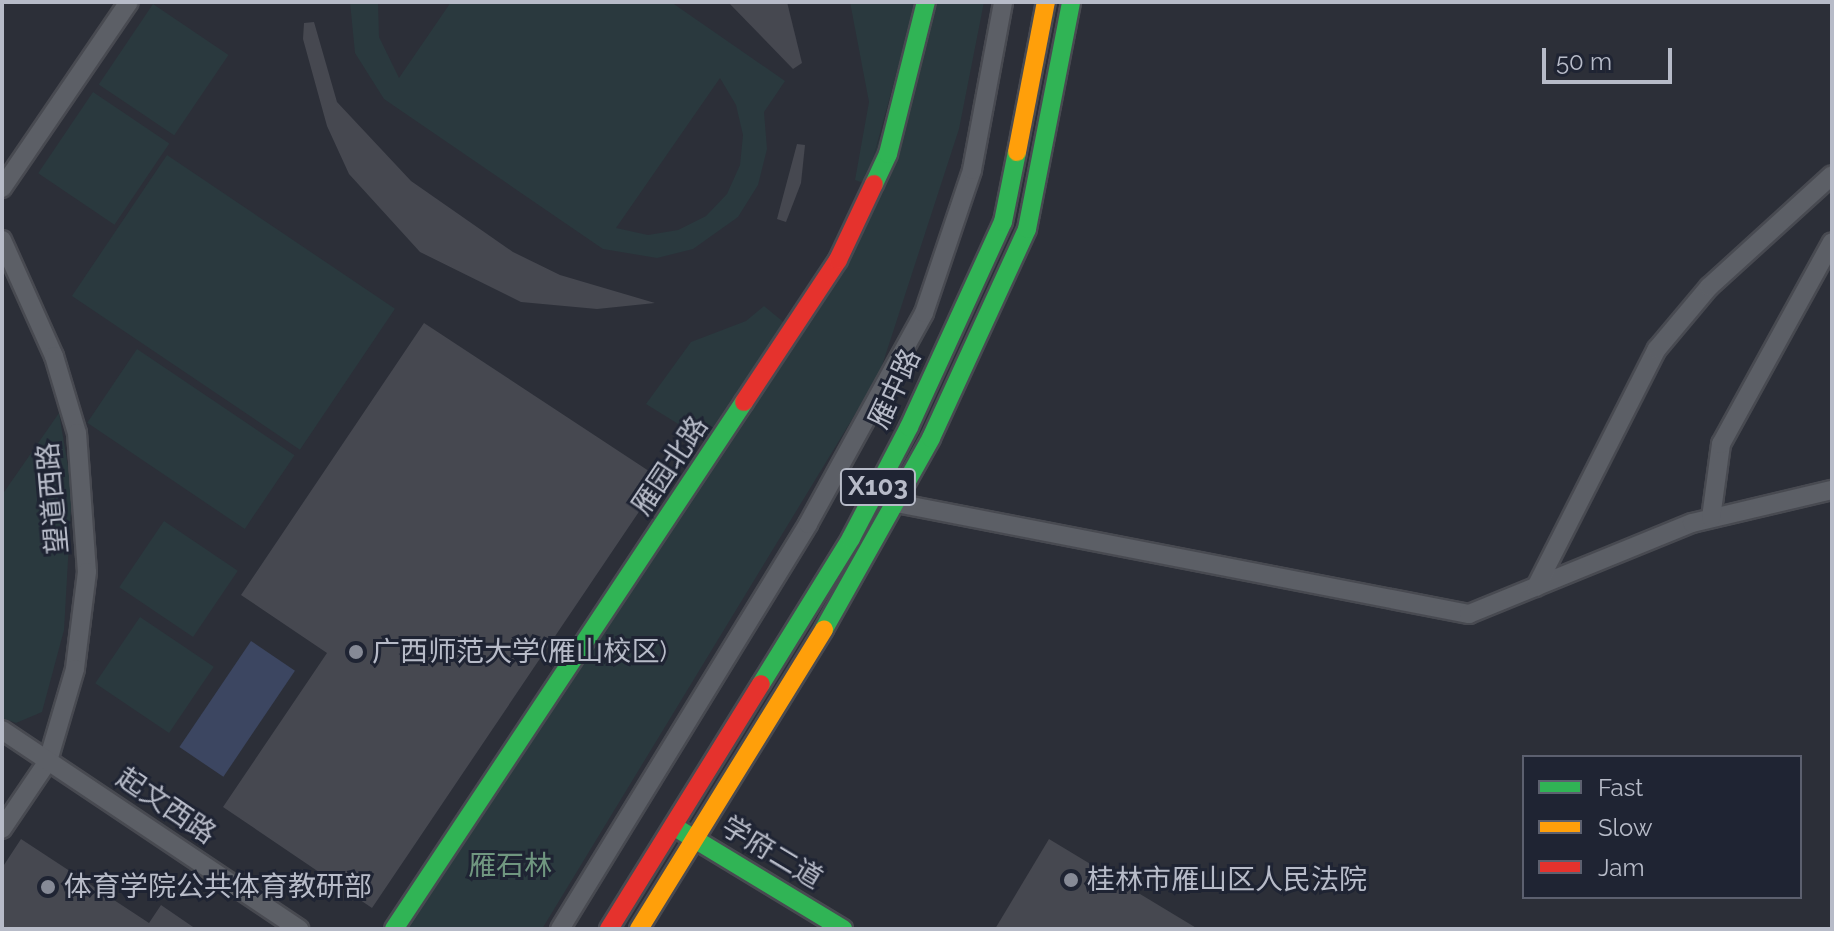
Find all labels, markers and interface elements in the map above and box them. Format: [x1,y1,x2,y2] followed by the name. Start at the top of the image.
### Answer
[1546,32,1676,82] scale bar
[1556,47,1612,76] text: 50 m
[862,344,928,434] street label: 雁中路
[625,410,715,522] street label: 雁园北路
[31,441,75,555] street label: 望道西路
[838,465,918,509] road number: X103
[372,635,667,669] place label: 广西师范大学(雁山校区)
[347,643,365,661] marker: 广西师范大学(雁山校区)
[1522,755,1802,899] legend
[110,761,222,851] street label: 起文西路
[1598,773,1643,802] text: Fast
[715,810,829,896] street label: 学府二道
[1598,813,1652,842] text: Slow
[468,849,552,883] park label: 雁石林
[1598,853,1644,882] text: Jam
[1087,863,1367,897] place label: 桂林市雁山区人民法院
[64,870,372,904] place label: 体育学院公共体育教研部
[1062,871,1080,889] marker: 桂林市雁山区人民法院
[39,878,57,896] marker: 体育学院公共体育教研部

